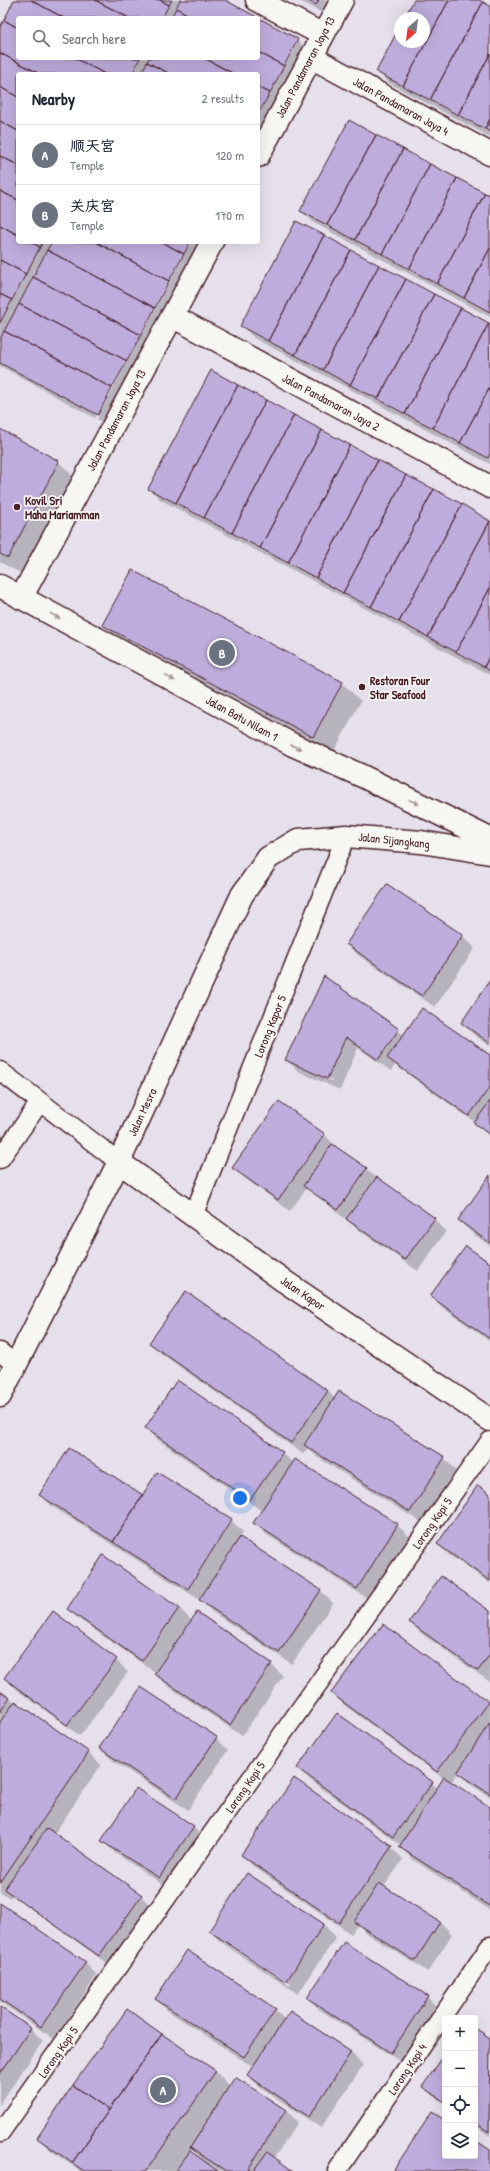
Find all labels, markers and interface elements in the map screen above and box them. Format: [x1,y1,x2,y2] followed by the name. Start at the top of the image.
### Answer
[394,12,430,48] north arrow
[271,13,339,121] street label: Jalan Pandamaran Jaya 13
[16,16,260,60] search box
[30,27,52,49] icon: search
[62,28,126,49] text: Search here
[350,73,452,140] street label: Jalan Pandamaran Jaya 4
[32,87,75,110] text: Nearby
[202,89,244,107] text: 2 results
[70,135,115,156] text: 顺天宫
[42,146,48,164] text: A
[216,146,244,164] text: 120 m
[70,156,104,174] text: Temple
[70,195,115,216] text: 关庆宫
[42,206,48,224] text: B
[215,206,244,224] text: 170 m
[70,216,104,234] text: Temple
[82,366,150,474] street label: Jalan Pandamaran Jaya 13
[279,369,383,435] street label: Jalan Pandamaran Jaya 2
[25,492,100,523] place label: Kovil Sri Maha Mariamman
[12,502,22,512] marker: Kovil Sri Maha Mariamman
[50,613,61,620] one-way arrow
[209,638,235,668] pin: B
[370,672,430,703] place label: Restoran Four Star Seafood
[164,675,175,682] one-way arrow
[357,682,367,692] marker: Restoran Four Star Seafood
[203,691,281,745] street label: Jalan Batu Nilam 1
[291,744,302,750] one-way arrow
[408,799,420,805] one-way arrow
[357,828,431,852] street label: Jalan Sijangkang
[250,992,290,1060] street label: Lorong Kapor 5
[123,1085,161,1139] street label: Jalan Mesra
[277,1272,329,1314] street label: Jalan Kapor
[230,1488,250,1508] your location
[408,1494,456,1552] street label: Lorong Kopi 5
[221,1758,269,1816] street label: Lorong Kopi 5
[442,2015,478,2159] map controls
[442,2015,478,2051] button: +
[34,2023,82,2081] street label: Lorong Kopi 5
[384,2040,431,2098] street label: Lorong Kopi 4
[442,2051,478,2087] button: −
[150,2075,176,2105] pin: A
[442,2087,478,2123] button: locate
[442,2123,478,2159] button: layers

